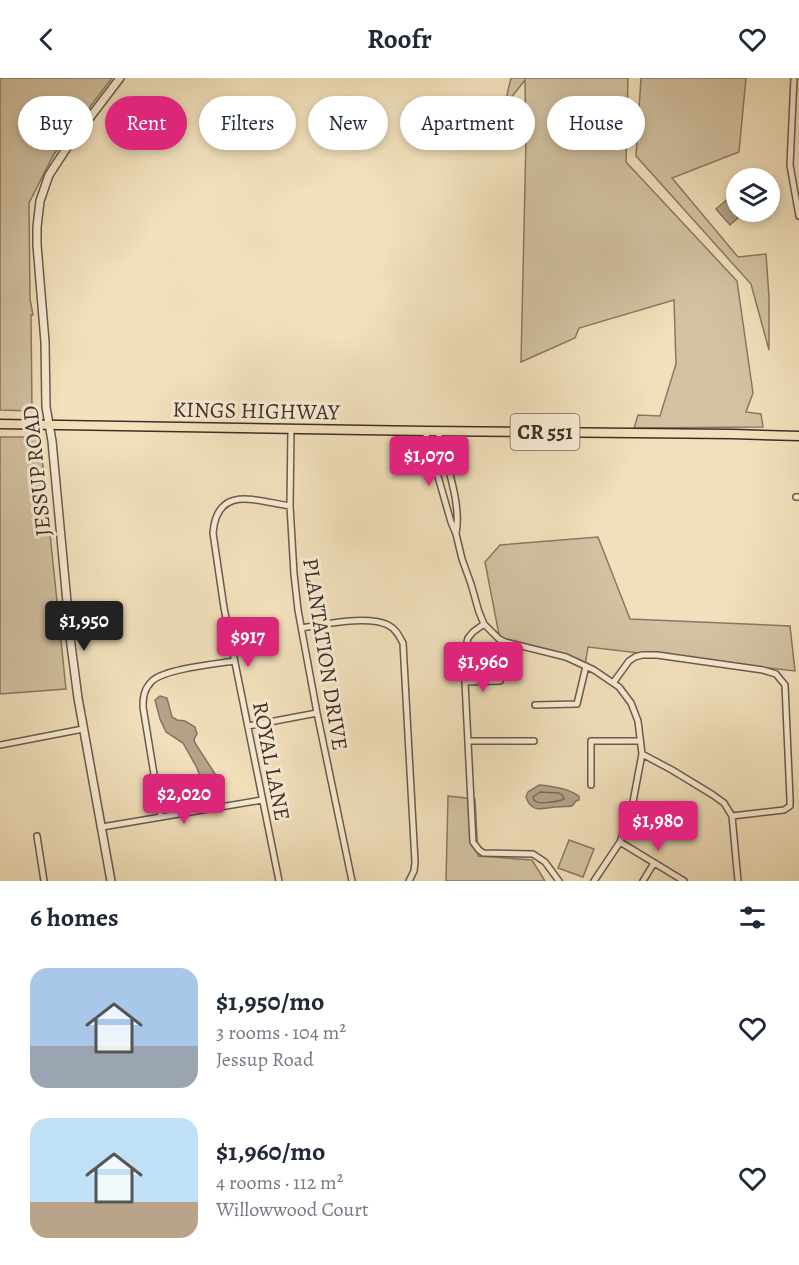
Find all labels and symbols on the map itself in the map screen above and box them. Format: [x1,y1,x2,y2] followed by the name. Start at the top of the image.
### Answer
[172,395,341,427] street label: KINGS HIGHWAY
[15,404,59,538] street label: JESSUP ROAD
[510,414,580,450] road number: CR 551
[380,436,478,487] pin: $1,070
[295,556,355,753] street label: PLANTATION DRIVE
[35,601,133,652] pin: $1,950
[212,617,284,668] pin: $917
[434,642,532,693] pin: $1,960
[245,699,297,823] street label: ROYAL LANE
[135,774,233,825] pin: $2,020
[609,801,707,852] pin: $1,980

